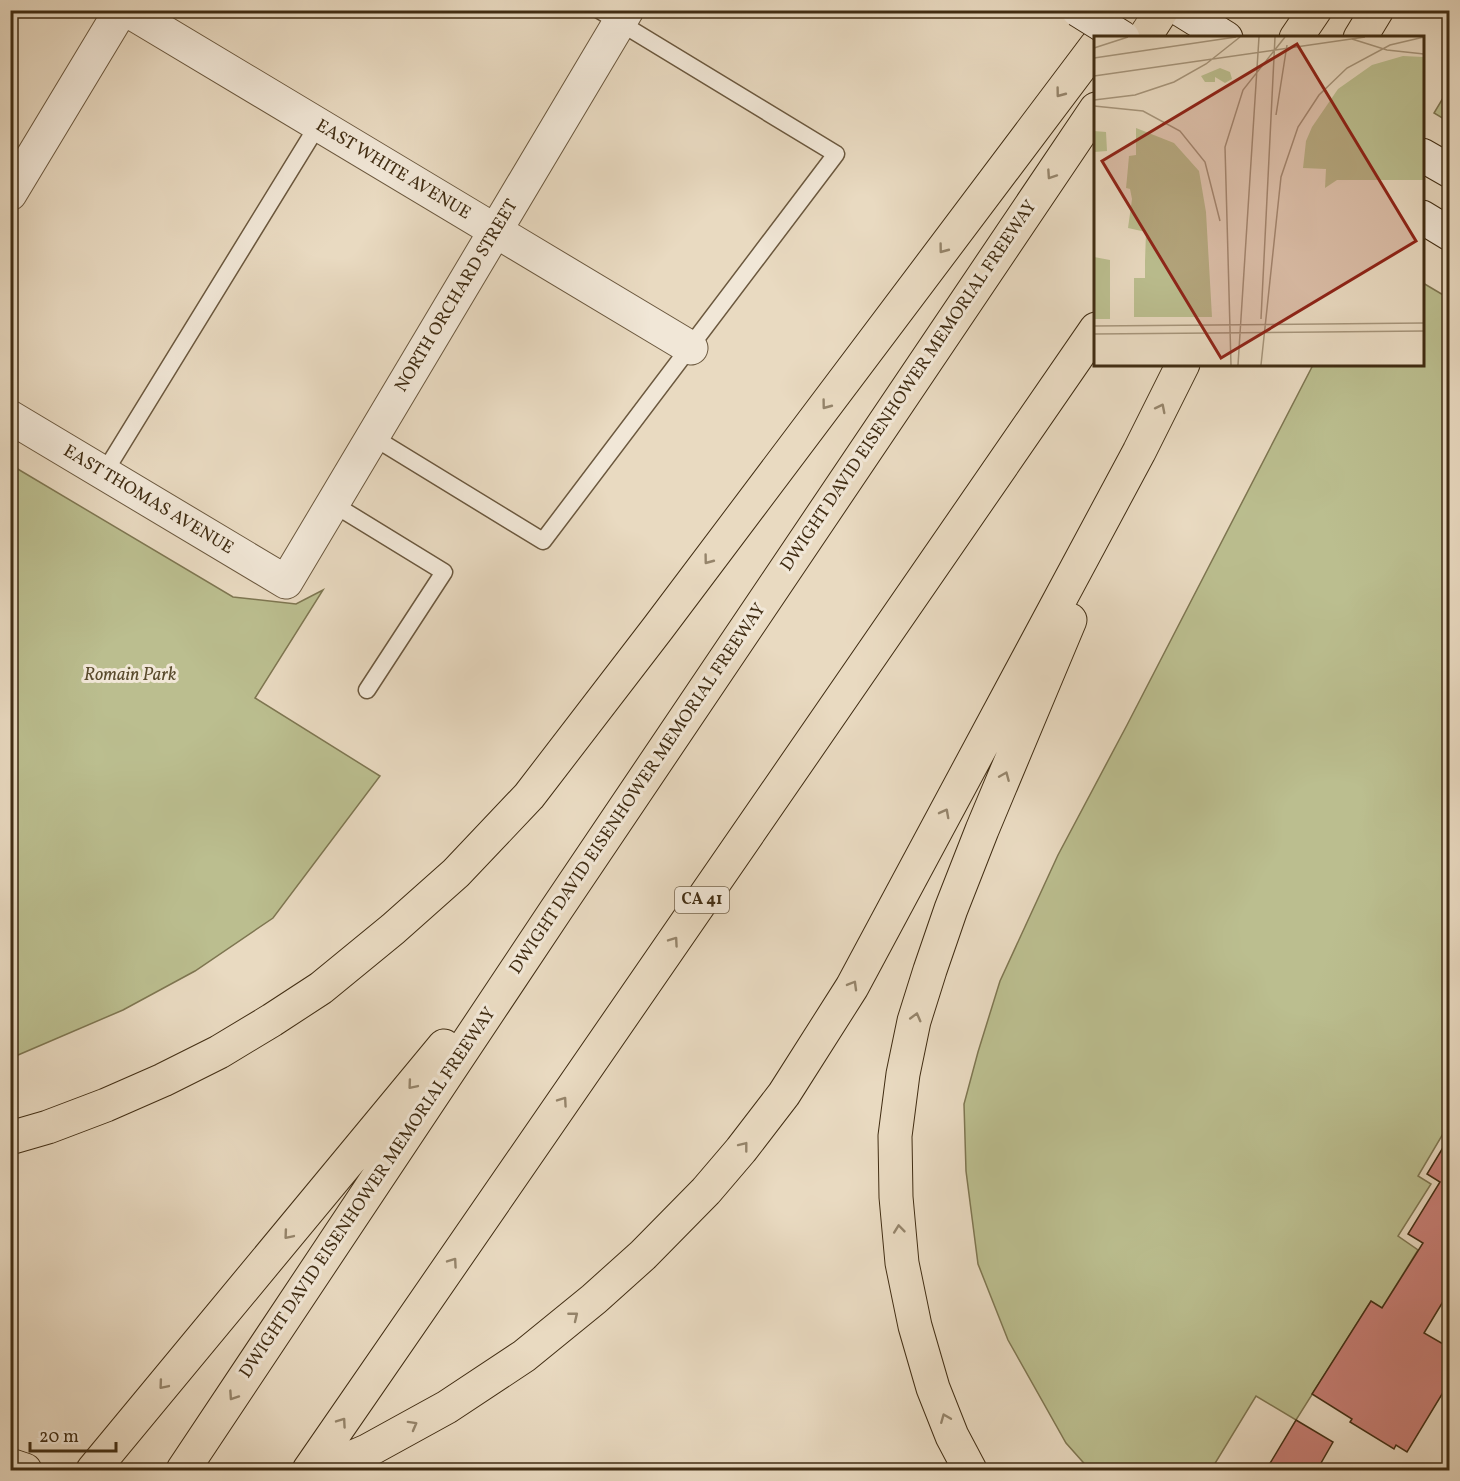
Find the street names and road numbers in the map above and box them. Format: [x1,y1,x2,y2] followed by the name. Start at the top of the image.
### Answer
[311,114,475,226] street label: EAST WHITE AVENUE
[389,195,525,397] street label: NORTH ORCHARD STREET
[775,195,1043,577] street label: DWIGHT DAVID EISENHOWER MEMORIAL FREEWAY
[58,439,238,561] street label: EAST THOMAS AVENUE
[504,598,772,980] street label: DWIGHT DAVID EISENHOWER MEMORIAL FREEWAY
[675,887,729,913] road number: CA 41
[234,1002,502,1384] street label: DWIGHT DAVID EISENHOWER MEMORIAL FREEWAY

